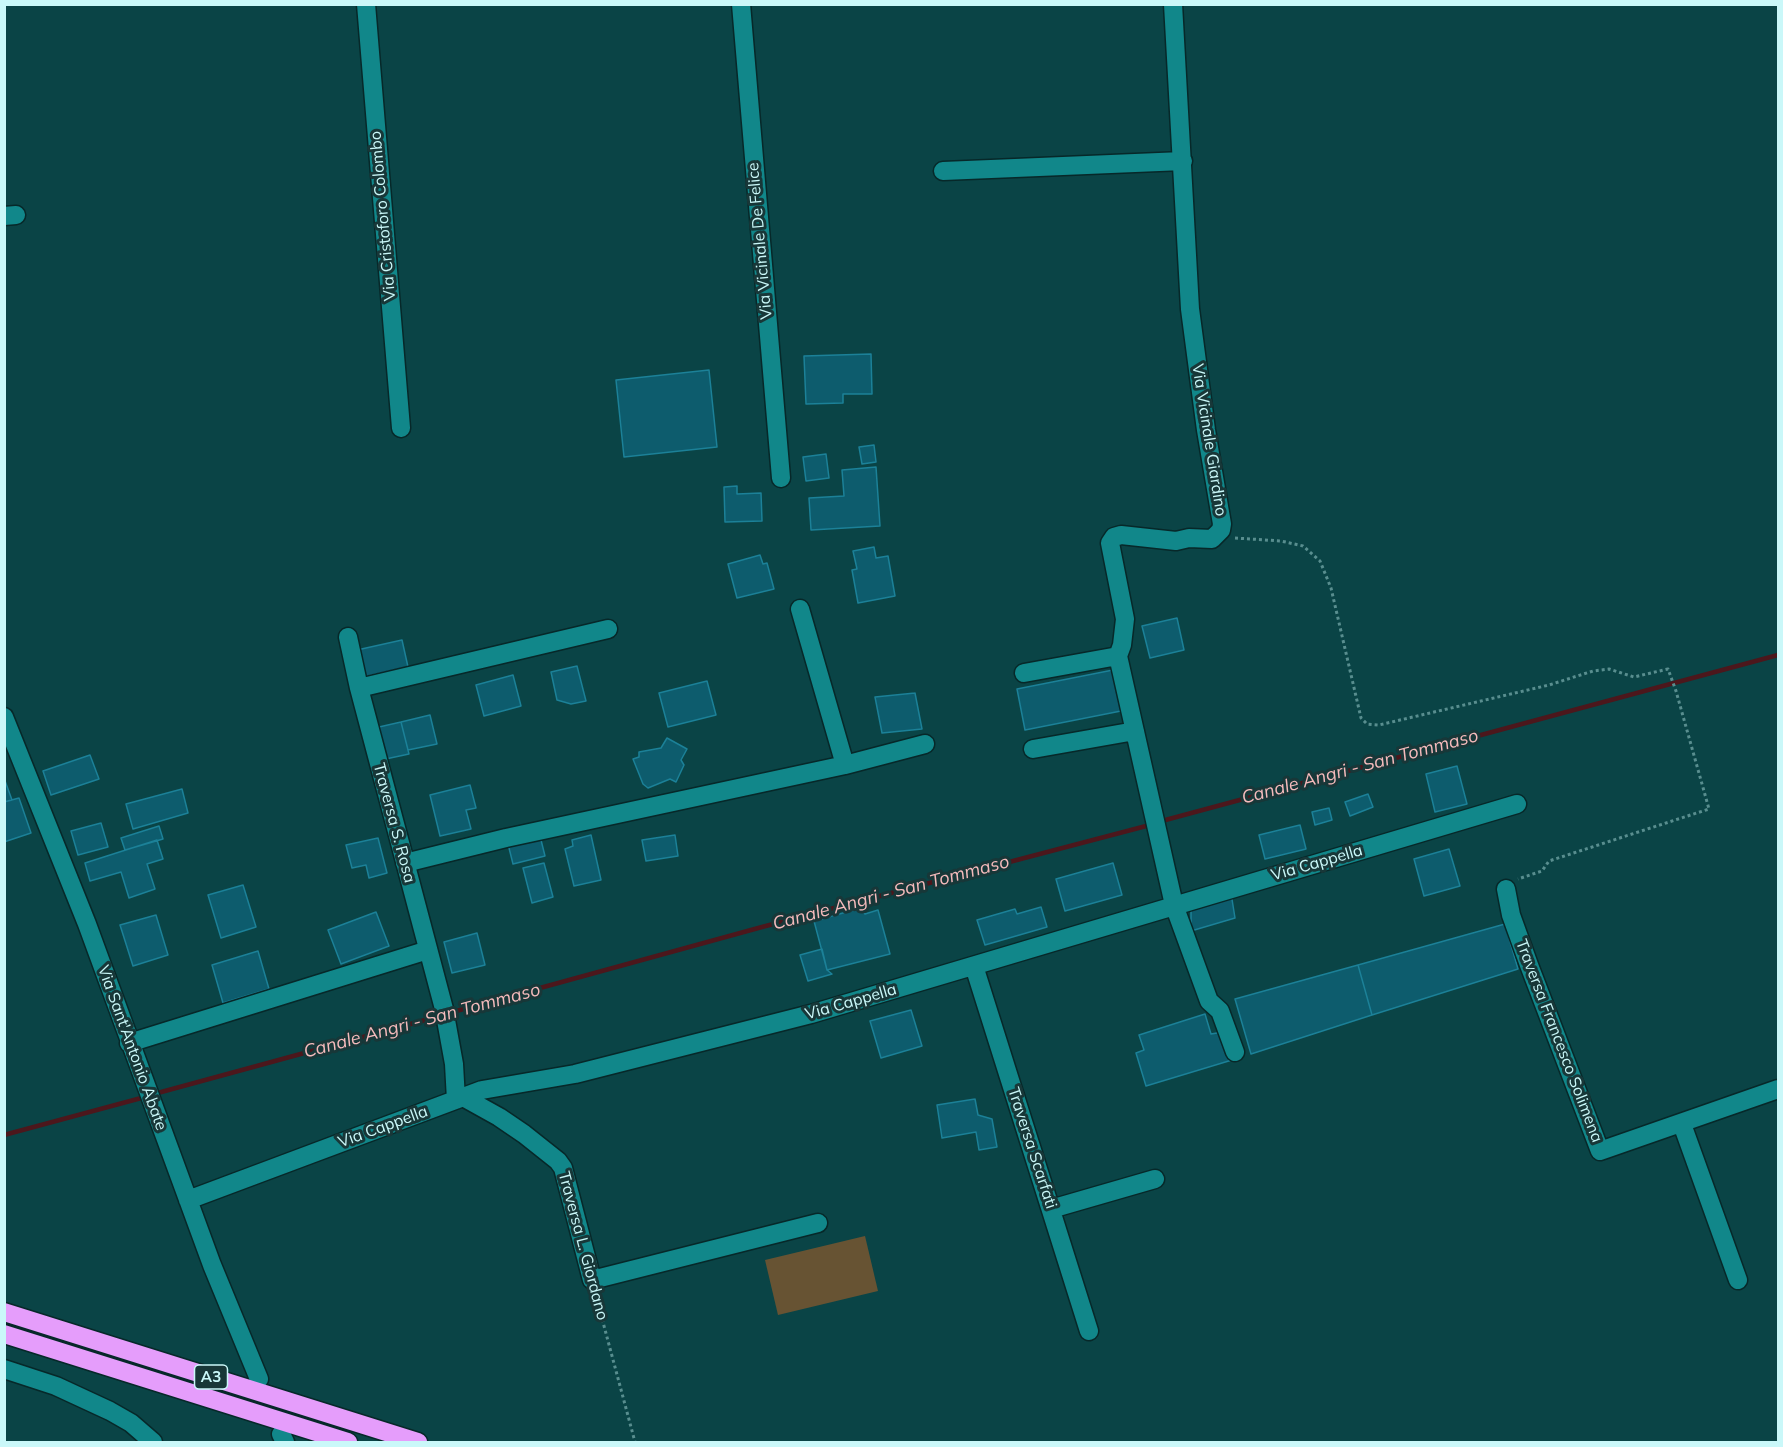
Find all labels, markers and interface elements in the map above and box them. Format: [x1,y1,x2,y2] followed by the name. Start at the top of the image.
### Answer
[366,130,400,302] street label: Via Cristoforo Colombo
[744,162,776,320] street label: Via Vicinale De Felice
[1187,363,1231,517] street label: Via Vicinale Giardino
[1239,725,1481,809] water label: Canale Angri - San Tommaso
[369,761,419,885] street label: Traversa S. Rosa
[1269,841,1365,885] street label: Via Cappella
[770,851,1012,935] water label: Canale Angri - San Tommaso
[1511,937,1607,1145] street label: Traversa Francesco Solimena
[93,963,171,1133] street label: Via Sant'Antonio Abate
[301,979,543,1063] water label: Canale Angri - San Tommaso
[803,980,899,1024] street label: Via Cappella
[1003,1085,1061,1211] street label: Traversa Scarfati
[335,1102,431,1152] street label: Via Cappella
[554,1170,612,1322] street label: Traversa L. Giordano
[194,1365,228,1389] road number: A3

